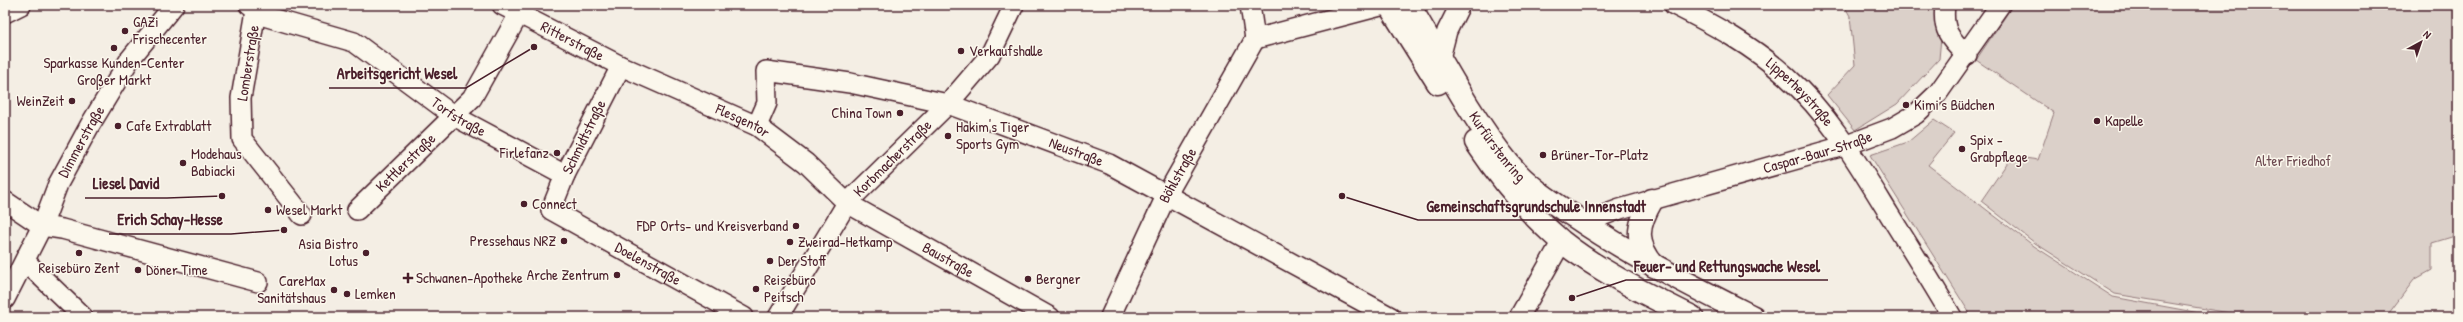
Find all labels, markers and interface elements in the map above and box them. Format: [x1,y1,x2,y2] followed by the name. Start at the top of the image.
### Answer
[132,11,207,49] place label: GAZi Frischecenter
[537,16,608,66] street label: Ritterstraße
[2401,22,2441,62] north arrow
[231,24,264,102] street label: Lomberstraße
[120,26,130,36] marker: GAZi Frischecenter
[2421,27,2434,42] text: N
[969,40,1043,61] place label: Verkaufshalle
[109,43,119,53] marker: Sparkasse Kunden-Center Großer Markt
[956,46,966,56] marker: Verkaufshalle
[43,52,185,90] place label: Sparkasse Kunden-Center Großer Markt
[1762,52,1839,130] street label: Lipperheystraße
[329,60,466,88] callout: Arbeitsgericht Wesel
[337,62,458,85] text: Arbeitsgericht Wesel
[17,90,65,111] place label: WeinZeit
[427,92,490,141] street label: Torfstraße
[1914,94,1995,115] place label: Kimi's Büdchen
[67,96,77,106] marker: WeinZeit
[557,96,611,177] street label: Schmidtstraße
[712,98,775,142] street label: Flesgentor
[1901,100,1911,110] marker: Kimi's Büdchen
[52,102,109,181] street label: Dimmerstraße
[831,102,892,123] place label: China Town
[1464,107,1531,186] street label: Kurfürstenring
[895,108,905,118] marker: China Town
[2105,110,2144,131] place label: Kapelle
[126,115,212,136] place label: Cafe Extrablatt
[848,115,936,201] street label: Korbmacherstraße
[956,116,1029,154] place label: Hakim's Tiger Sports Gym
[2092,116,2102,126] marker: Kapelle
[113,121,123,131] marker: Cafe Extrablatt
[1760,125,1875,178] street label: Caspar-Baur-Straße
[371,128,440,196] street label: Kettlerstraße
[1970,129,2028,167] place label: Spix - Grabpflege
[943,131,953,141] marker: Hakim's Tiger Sports Gym
[1046,132,1107,171] street label: Neustraße
[499,142,550,163] place label: Firlefanz
[191,143,242,181] place label: Modehaus Babiacki
[1153,144,1201,206] street label: Böhlstraße
[1551,144,1649,165] place label: Brüner-Tor-Platz
[1957,144,1967,154] marker: Spix - Grabpflege
[552,148,562,158] marker: Firlefanz
[1538,150,1548,160] marker: Brüner-Tor-Platz
[2255,150,2332,171] park label: Alter Friedhof
[178,158,188,168] marker: Modehaus Babiacki
[85,170,167,198] callout: Liesel David
[93,172,160,194] text: Liesel David
[1418,192,1653,220] callout: Gemeinschaftsgrundschule Innenstadt
[532,193,578,214] place label: Connect
[1426,195,1646,218] text: Gemeinschaftsgrundschule Innenstadt
[276,199,343,220] place label: Wesel Markt
[519,199,529,209] marker: Connect
[263,205,273,215] marker: Wesel Markt
[109,206,231,234] callout: Erich Schay-Hesse
[117,208,224,231] text: Erich Schay-Hesse
[636,215,788,236] place label: FDP Orts- und Kreisverband
[791,221,801,231] marker: FDP Orts- und Kreisverband
[470,230,556,251] place label: Pressehaus NRZ
[798,231,893,252] place label: Zweirad-Hetkamp
[298,233,358,271] place label: Asia Bistro Lotus
[559,236,569,246] marker: Pressehaus NRZ
[919,236,978,282] street label: Baustraße
[611,237,685,290] street label: Doelenstraße
[785,237,795,247] marker: Zweirad-Hetkamp
[74,248,84,258] marker: Reisebüro Zent
[361,248,371,258] marker: Asia Bistro Lotus
[778,250,826,271] place label: Der Stoff
[1626,252,1828,280] callout: Feuer- und Rettungswache Wesel
[1633,255,1821,278] text: Feuer- und Rettungswache Wesel
[765,256,775,266] marker: Der Stoff
[39,257,120,278] place label: Reisebüro Zent
[146,259,208,280] place label: Döner Time
[527,264,609,285] place label: Arche Zentrum
[133,265,143,275] marker: Döner Time
[416,267,523,288] place label: Schwanen-Apotheke
[1036,268,1081,289] place label: Bergner
[764,269,816,307] place label: Reisebüro Peitsch
[257,270,326,308] place label: CareMax Sanitätshaus
[612,270,622,280] marker: Arche Zentrum
[403,273,413,283] marker: Schwanen-Apotheke
[1023,274,1033,284] marker: Bergner
[355,283,396,304] place label: Lemken
[751,284,761,294] marker: Reisebüro Peitsch
[329,285,339,295] marker: CareMax Sanitätshaus
[342,289,352,299] marker: Lemken

